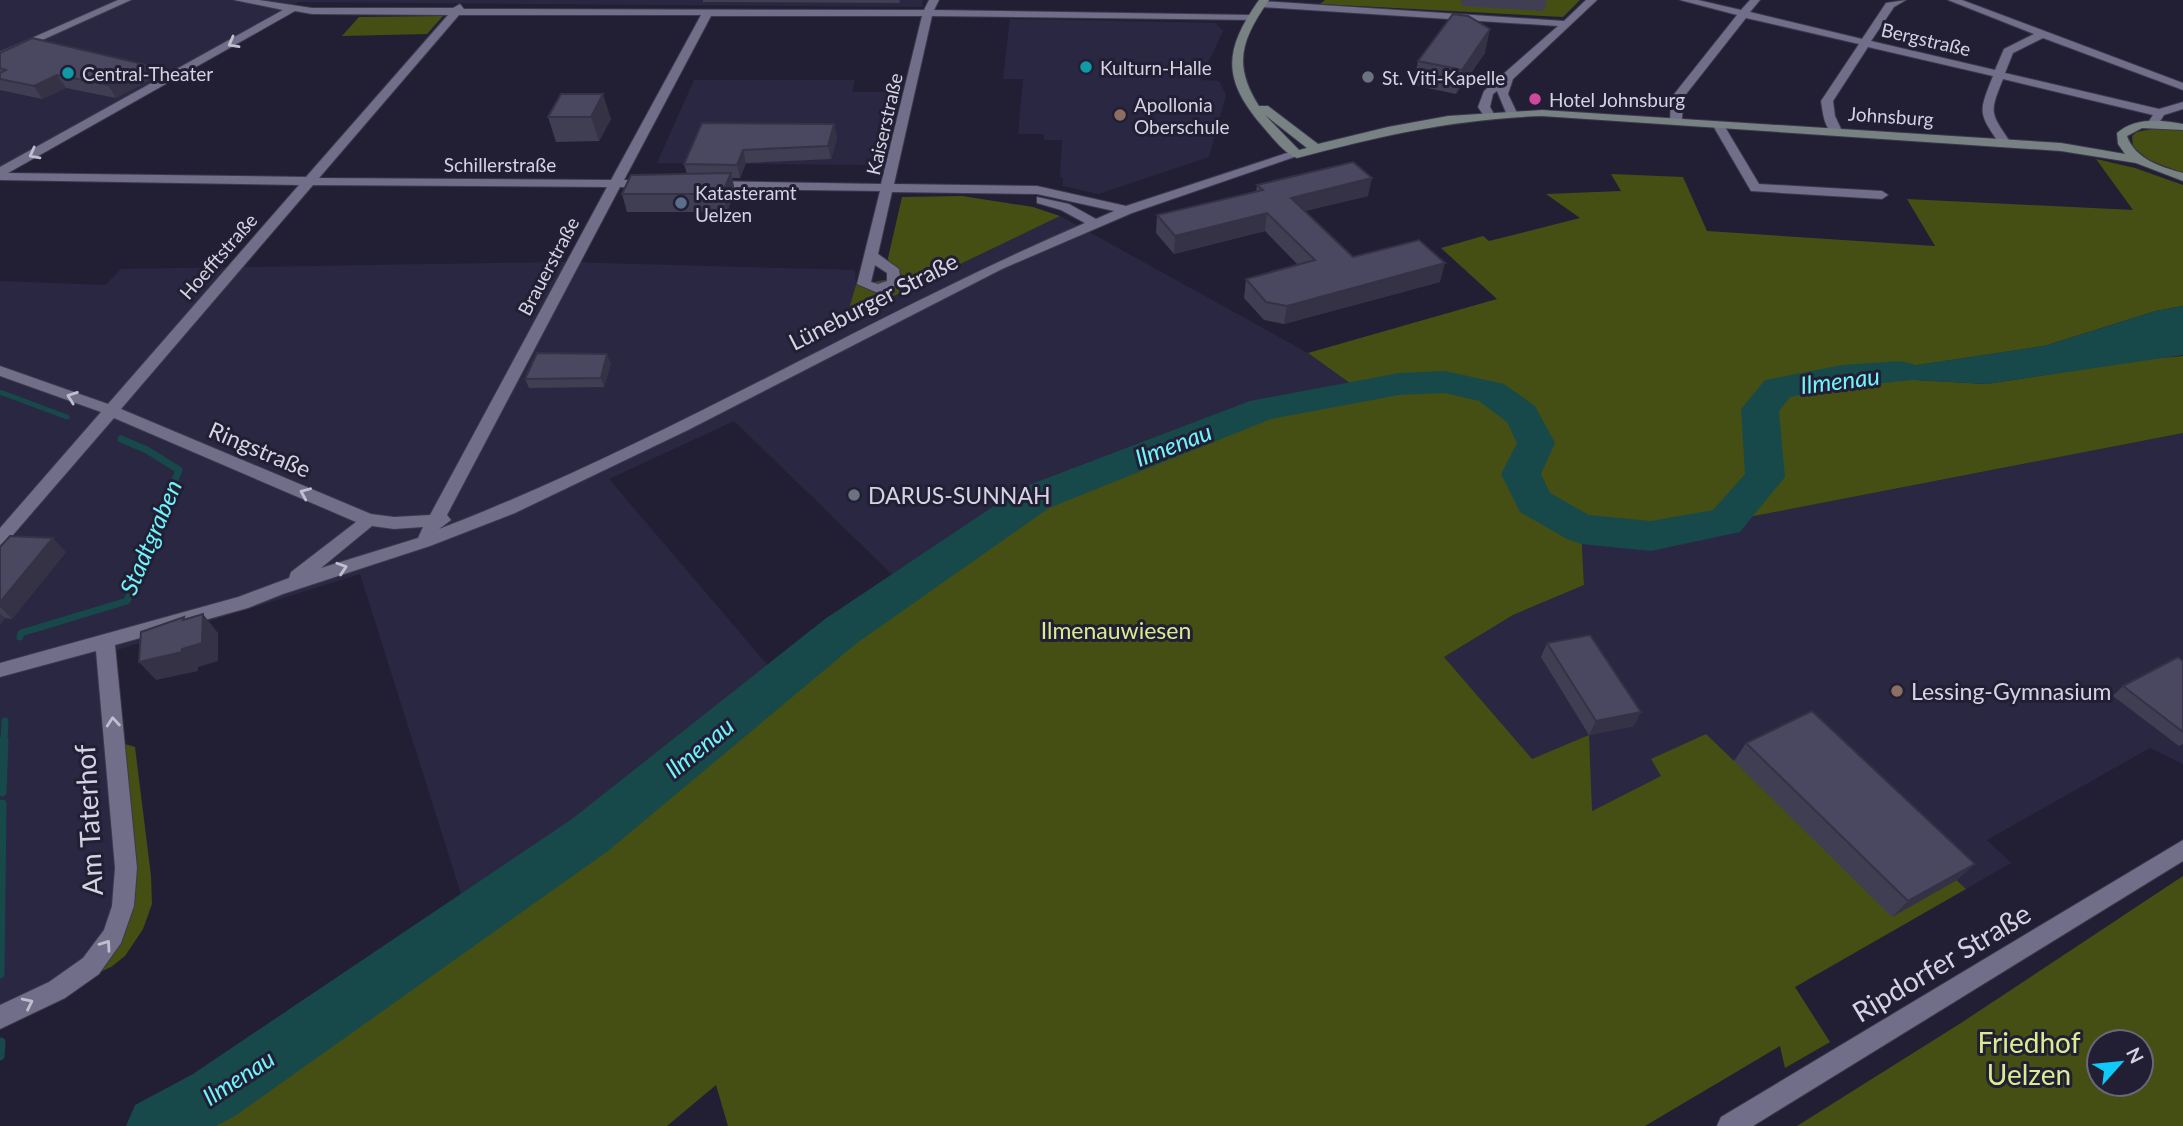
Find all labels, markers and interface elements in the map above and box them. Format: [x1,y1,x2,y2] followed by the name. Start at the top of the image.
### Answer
[1879,18,1973,60] street label: Bergstraße
[228,35,240,48] one-way arrow
[1100,56,1212,79] place label: Kulturn-Halle
[1078,59,1094,75] marker: Kulturn-Halle
[82,62,213,85] place label: Central-Theater
[60,65,76,81] marker: Central-Theater
[1382,66,1505,89] place label: St. Viti-Kapelle
[1360,69,1376,85] marker: St. Viti-Kapelle
[861,71,907,177] street label: Kaiserstraße
[1549,88,1685,111] place label: Hotel Johnsburg
[1527,91,1543,107] marker: Hotel Johnsburg
[1134,93,1230,138] place label: Apollonia Oberschule
[1847,102,1935,130] street label: Johnsburg
[1112,107,1128,123] marker: Apollonia Oberschule
[29,146,41,159] one-way arrow
[444,153,556,176] street label: Schillerstraße
[695,181,797,226] place label: Katasteramt Uelzen
[673,195,689,211] marker: Katasteramt Uelzen
[174,208,262,304] street label: Hoefftstraße
[512,213,584,319] street label: Brauerstraße
[784,246,962,356] street label: Lüneburger Straße
[1799,361,1881,399] water label: Ilmenau
[67,391,79,405] one-way arrow
[205,415,315,483] street label: Ringstraße
[1131,416,1215,472] water label: Ilmenau
[113,475,187,599] water label: Stadtgraben
[868,481,1051,509] place label: DARUS-SUNNAH
[300,487,312,501] one-way arrow
[846,487,862,503] marker: DARUS-SUNNAH
[335,562,348,576] one-way arrow
[1041,616,1191,644] park label: Ilmenauwiesen
[1911,677,2112,705] place label: Lessing-Gymnasium
[1889,683,1905,699] marker: Lessing-Gymnasium
[659,711,739,783] water label: Ilmenau
[106,716,121,727] one-way arrow
[67,743,109,896] street label: Am Taterhof
[1846,895,2036,1029] street label: Ripdorfer Straße
[98,940,111,953] one-way arrow
[21,998,33,1012] one-way arrow
[1977,1025,2081,1091] park label: Friedhof Uelzen
[2085,1028,2155,1098] north arrow
[197,1043,279,1111] water label: Ilmenau
[2122,1043,2149,1067] text: N

